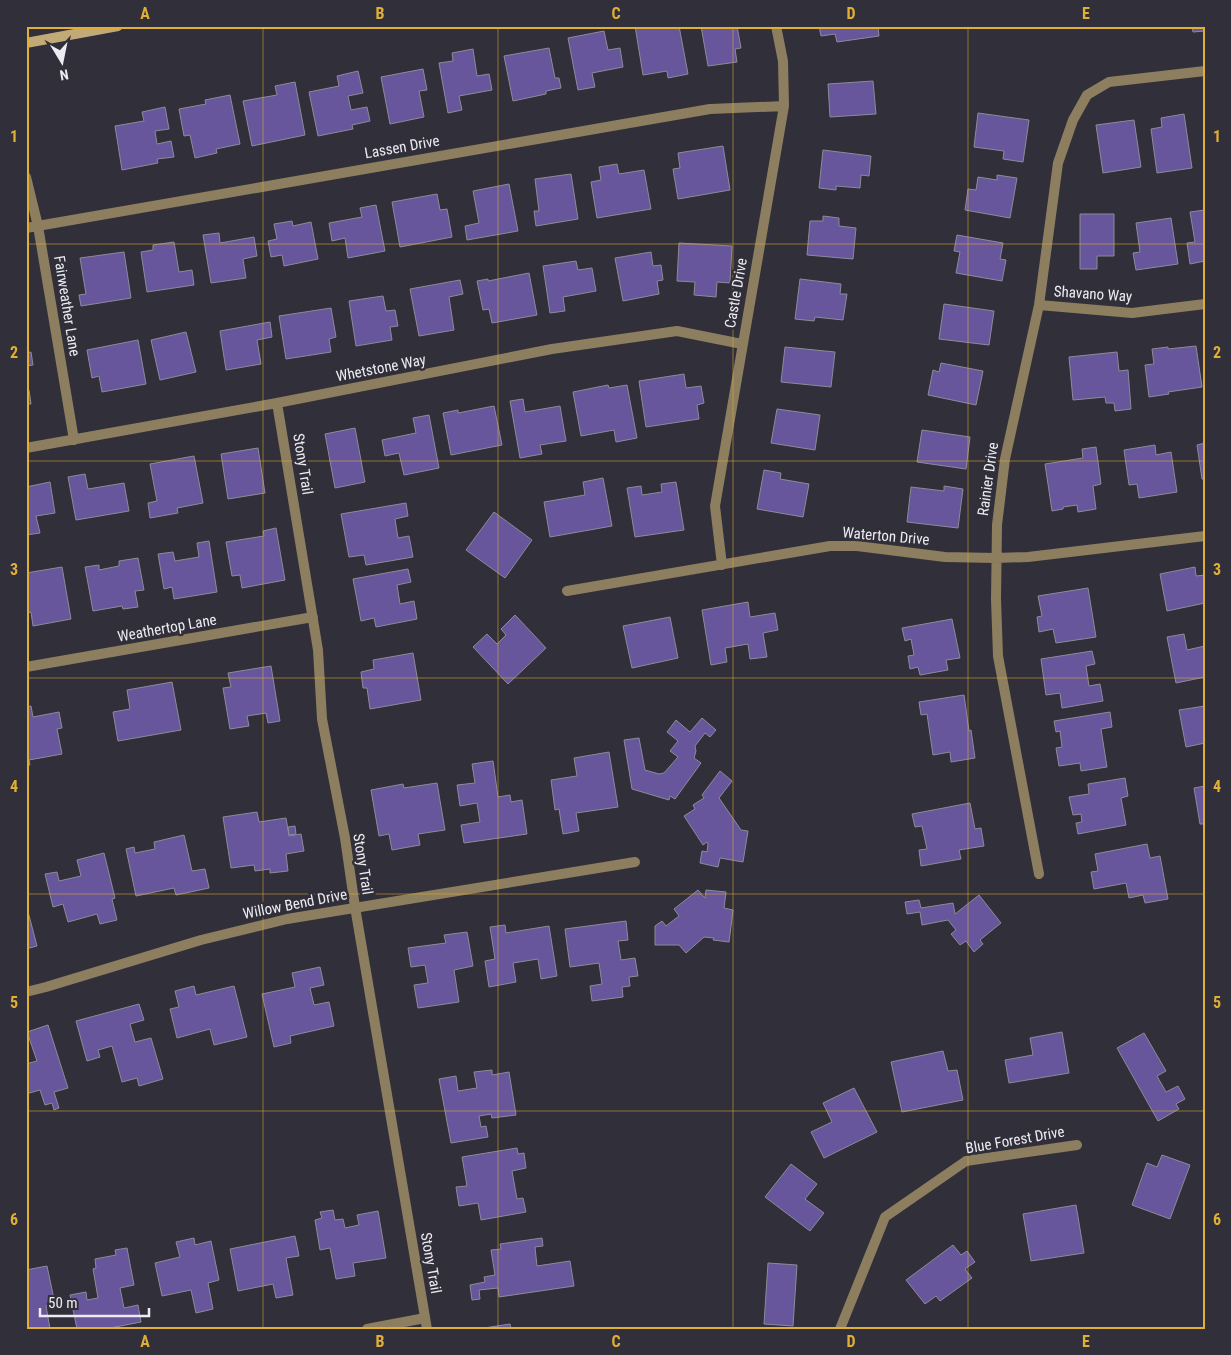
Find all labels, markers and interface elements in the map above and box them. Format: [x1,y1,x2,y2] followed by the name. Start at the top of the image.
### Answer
[140,4,150,23] text: A
[376,4,385,23] text: B
[611,4,621,23] text: C
[846,4,856,23] text: D
[1082,4,1090,23] text: E
[38,38,88,88] north arrow
[59,66,70,83] text: N
[10,127,18,146] text: 1
[1213,127,1221,146] text: 1
[363,132,441,162] street label: Lassen Drive
[50,254,84,358] street label: Fairweather Lane
[721,257,751,329] street label: Castle Drive
[1053,282,1133,306] street label: Shavano Way
[10,343,18,362] text: 2
[1213,343,1221,362] text: 2
[335,350,427,386] street label: Whetstone Way
[289,432,317,496] street label: Stony Trail
[974,441,1002,517] street label: Rainier Drive
[842,523,930,549] street label: Waterton Drive
[10,560,18,579] text: 3
[1213,560,1221,579] text: 3
[116,610,218,646] street label: Weathertop Lane
[10,777,18,796] text: 4
[1213,777,1221,796] text: 4
[349,832,377,896] street label: Stony Trail
[241,885,349,923] street label: Willow Bend Drive
[10,993,18,1012] text: 5
[1213,993,1221,1012] text: 5
[964,1122,1066,1158] street label: Blue Forest Drive
[10,1210,18,1229] text: 6
[1213,1210,1221,1229] text: 6
[417,1231,445,1295] street label: Stony Trail
[40,1285,149,1317] scale bar
[48,1294,78,1312] text: 50 m
[140,1332,150,1351] text: A
[376,1332,385,1351] text: B
[611,1332,621,1351] text: C
[846,1332,856,1351] text: D
[1082,1332,1090,1351] text: E

